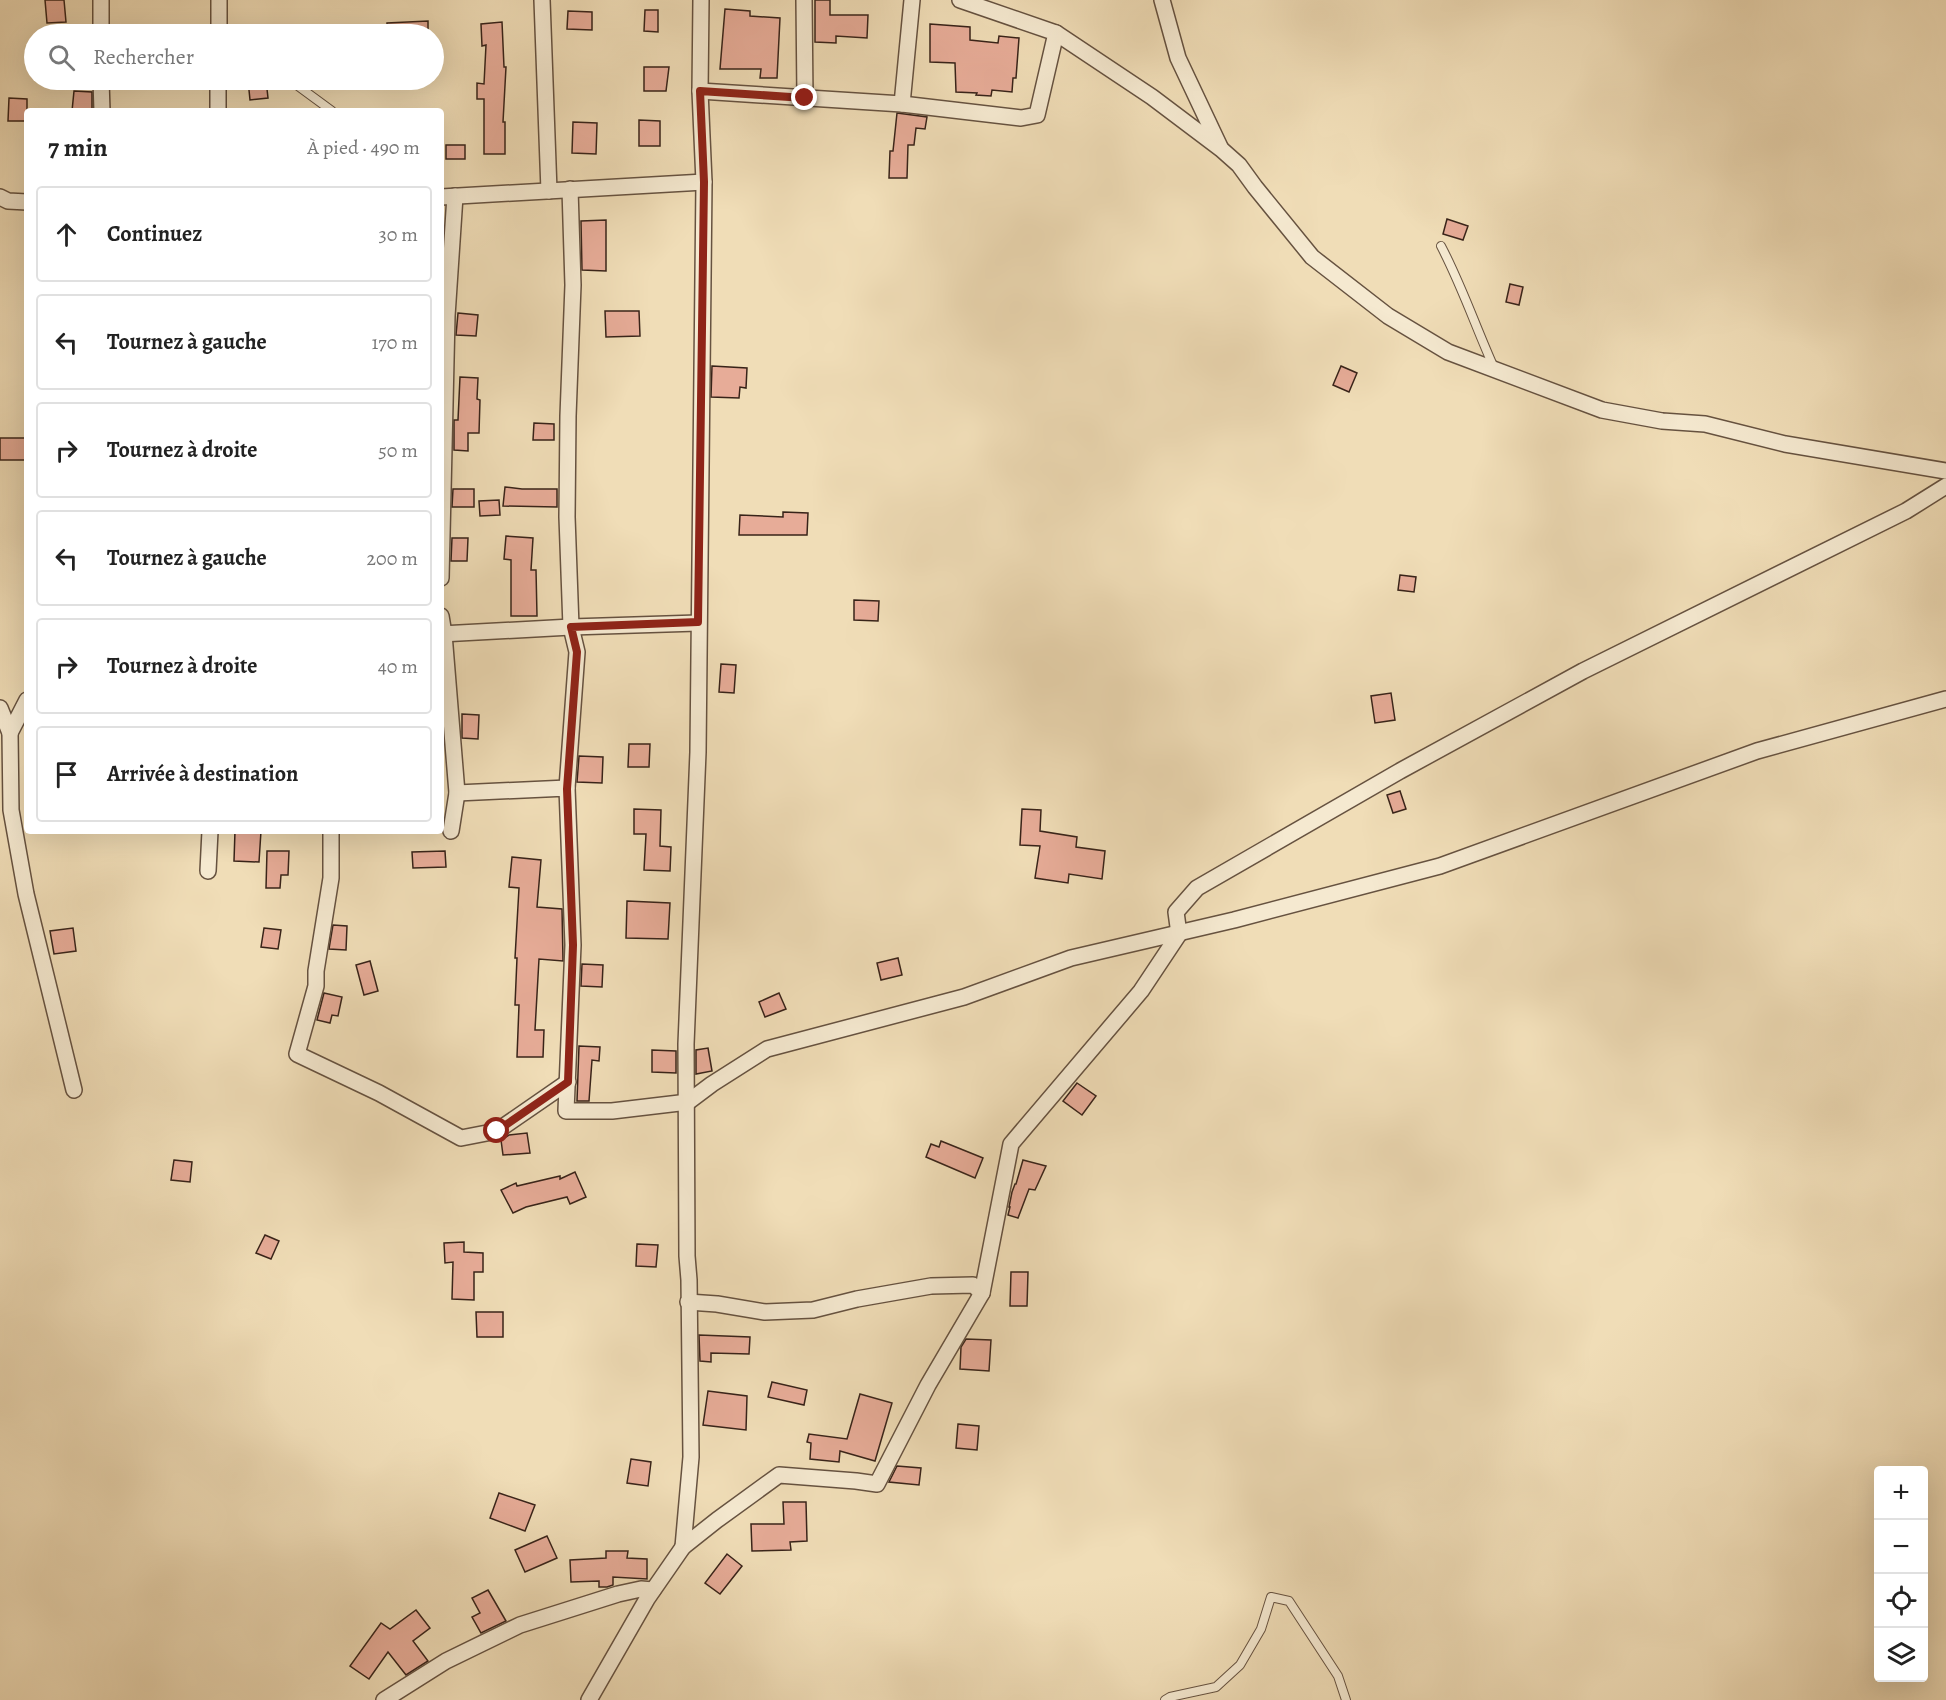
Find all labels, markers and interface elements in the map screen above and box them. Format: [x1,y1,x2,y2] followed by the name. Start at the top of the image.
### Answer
[24,24,444,90] search box
[45,41,78,74] icon: search
[93,42,194,72] text: Rechercher
[791,84,817,110] route end
[48,130,108,165] text: 7 min
[307,134,420,161] text: À pied · 490 m
[50,218,83,251] icon: ahead
[107,219,202,249] text: Continuez
[378,221,418,248] text: 30 m
[50,326,83,359] icon: left
[107,327,267,357] text: Tournez à gauche
[372,329,418,356] text: 170 m
[50,434,83,467] icon: right
[107,435,258,465] text: Tournez à droite
[378,437,418,464] text: 50 m
[50,542,83,575] icon: left
[107,543,267,573] text: Tournez à gauche
[367,545,418,572] text: 200 m
[50,650,83,683] icon: right
[107,651,258,681] text: Tournez à droite
[378,653,418,680] text: 40 m
[50,758,83,791] icon: arrive
[107,759,298,789] text: Arrivée à destination
[483,1117,509,1143] route start
[1874,1466,1928,1682] map controls
[1874,1466,1928,1520] button: +
[1874,1520,1928,1574] button: −
[1874,1574,1928,1628] button: locate
[1874,1628,1928,1682] button: layers

